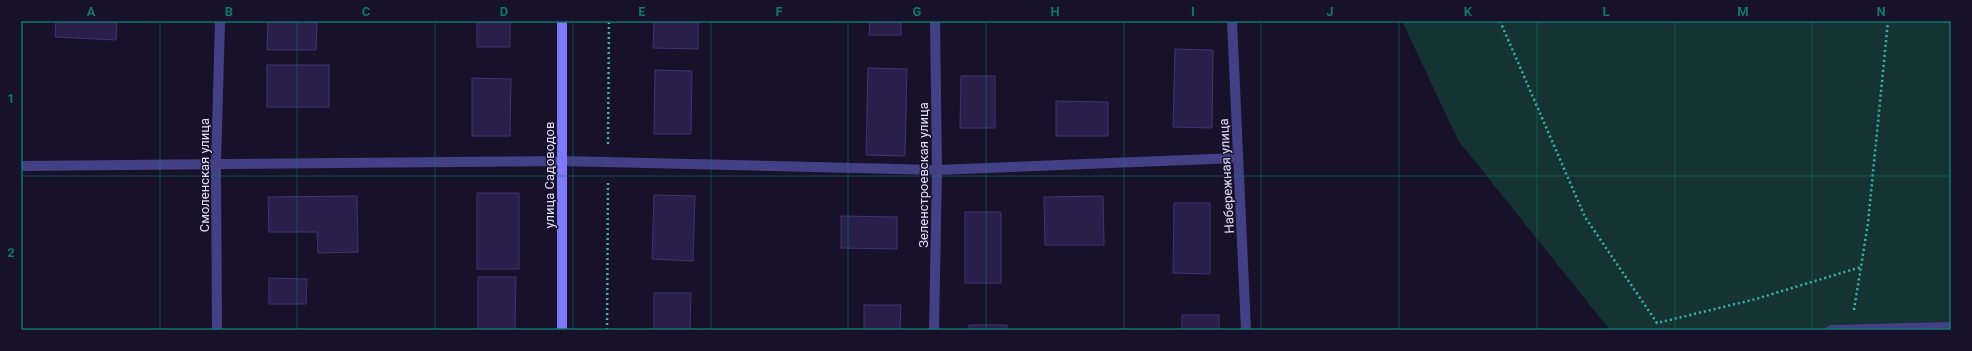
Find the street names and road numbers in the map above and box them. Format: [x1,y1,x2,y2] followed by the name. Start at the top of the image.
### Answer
[916,102,931,248] street label: Зеленстроевская улица
[197,118,212,232] street label: Смоленская улица
[1216,118,1237,234] street label: Набережная улица
[542,122,557,228] street label: улица Садоводов

